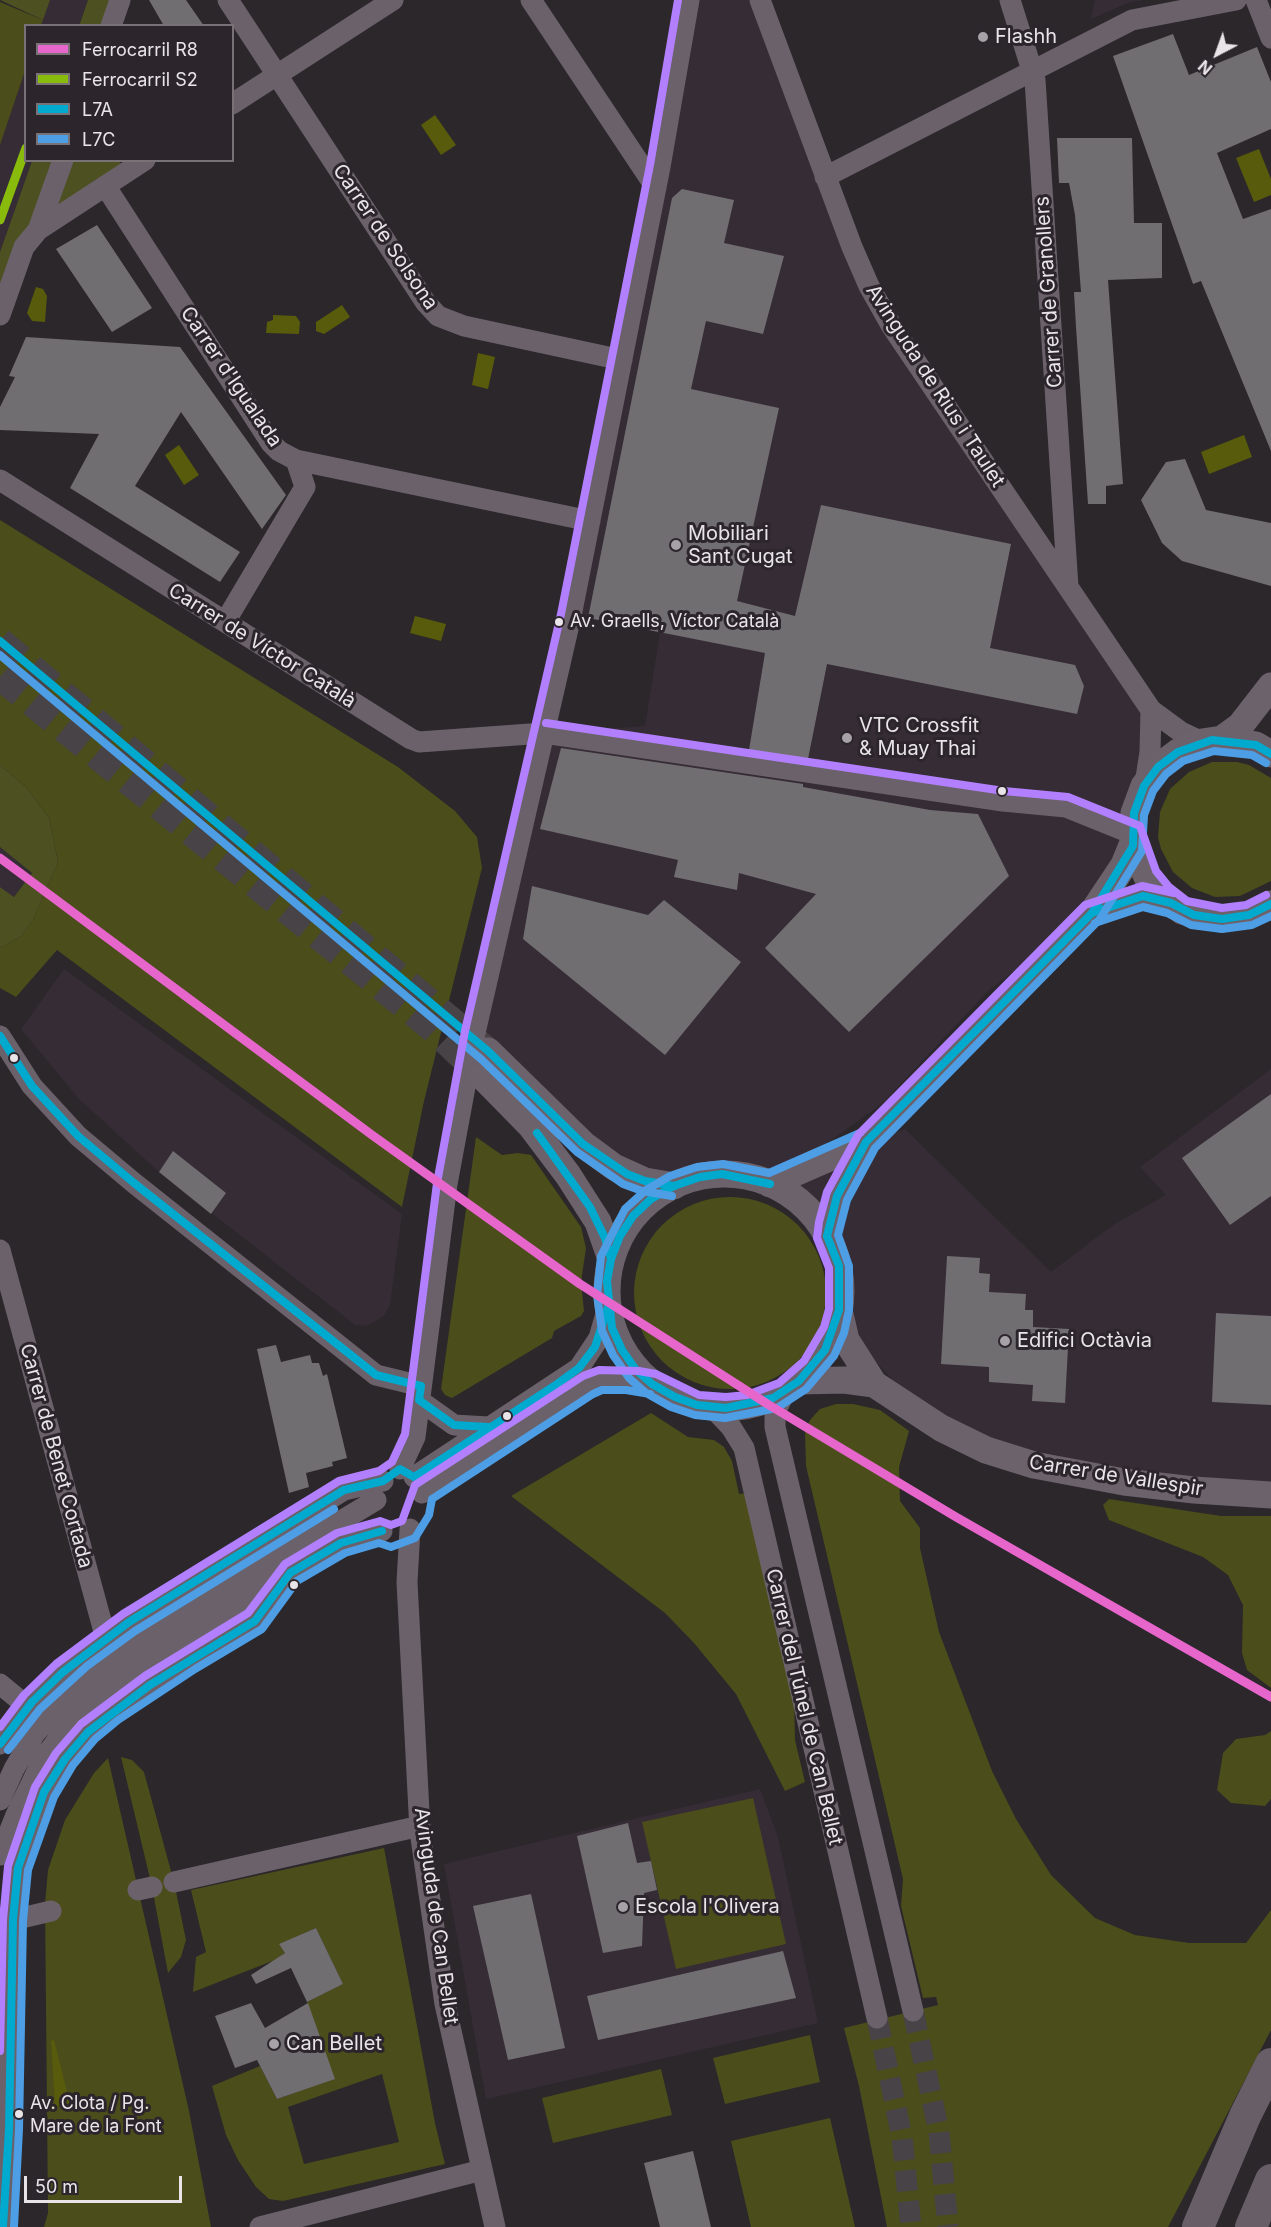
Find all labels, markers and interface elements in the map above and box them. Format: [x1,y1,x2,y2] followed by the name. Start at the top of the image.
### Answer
[24,24,234,162] legend
[1187,24,1247,84] north arrow
[995,25,1057,49] place label: Flashh
[976,30,990,44] marker: Flashh
[82,39,198,60] text: Ferrocarril R8
[1194,56,1216,79] text: N
[82,69,198,90] text: Ferrocarril S2
[82,99,113,120] text: L7A
[82,129,116,150] text: L7C
[327,160,443,314] street label: Carrer de Solsona
[1030,195,1068,389] street label: Carrer de Granollers
[860,280,1010,492] street label: Avinguda de Rius i Taulet
[175,302,287,452] street label: Carrer d'Igualada
[688,522,793,569] place label: Mobiliari Sant Cugat
[669,538,683,552] marker: Mobiliari Sant Cugat
[164,578,360,714] street label: Carrer de Víctor Català
[570,611,779,633] place label: Av. Graells, Víctor Català
[553,616,565,628] marker: Av. Graells, Víctor Català
[859,714,979,761] place label: VTC Crossfit & Muay Thai
[840,731,854,745] marker: VTC Crossfit & Muay Thai
[996,785,1008,797] unlabelled marker
[8,1052,20,1064] unlabelled marker
[1017,1329,1152,1353] place label: Edifici Octàvia
[998,1334,1012,1348] marker: Edifici Octàvia
[14,1341,98,1571] street label: Carrer de Benet Cortada
[501,1410,513,1422] unlabelled marker
[1027,1450,1205,1502] street label: Carrer de Vallespir
[761,1567,847,1847] street label: Carrer del Túnel de Can Bellet
[288,1579,300,1591] unlabelled marker
[409,1806,463,2026] street label: Avinguda de Can Bellet
[635,1895,780,1919] place label: Escola l'Olivera
[616,1900,630,1914] marker: Escola l'Olivera
[286,2032,382,2056] place label: Can Bellet
[267,2037,281,2051] marker: Can Bellet
[30,2093,162,2136] place label: Av. Clota / Pg. Mare de la Font
[13,2108,25,2120] marker: Av. Clota / Pg. Mare de la Font
[27,2164,184,2202] scale bar
[35,2176,78,2197] text: 50 m

